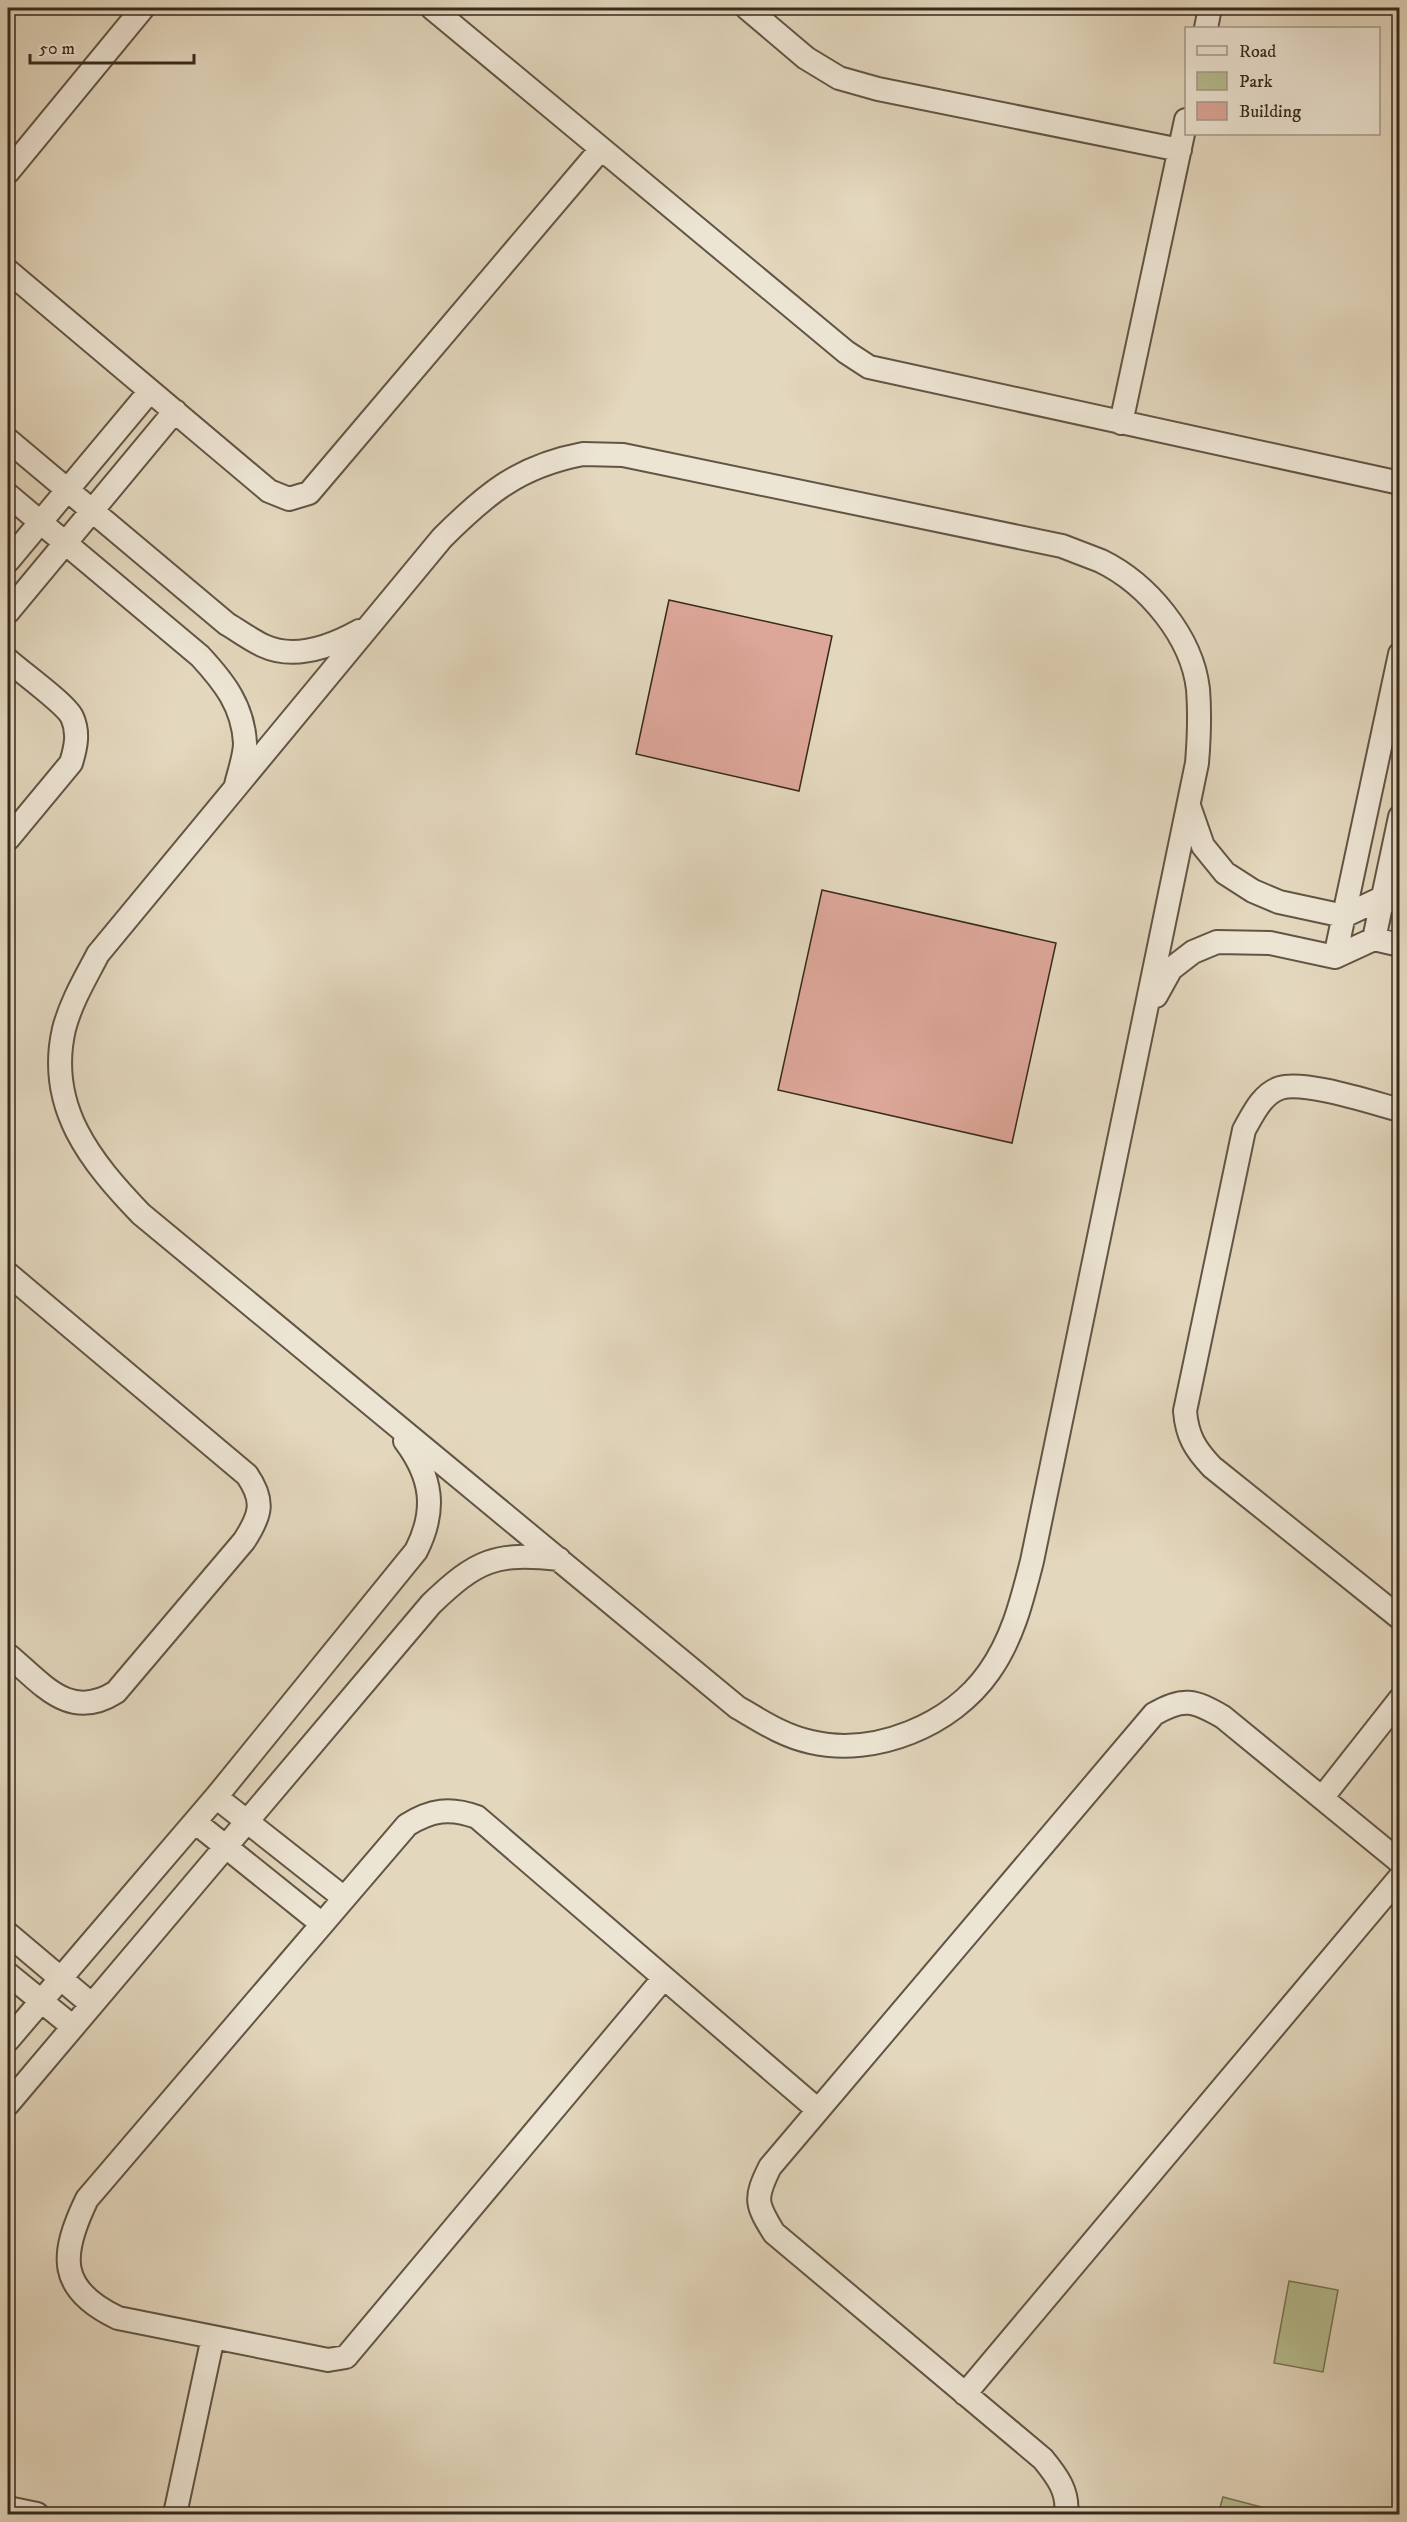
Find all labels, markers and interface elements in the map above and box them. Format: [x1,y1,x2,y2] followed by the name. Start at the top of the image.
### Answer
[30,27,194,65] scale bar
[1185,27,1380,135] legend
[39,38,75,60] text: 50 m
[1239,41,1276,63] text: Road
[1239,71,1273,93] text: Park
[1239,101,1301,123] text: Building

